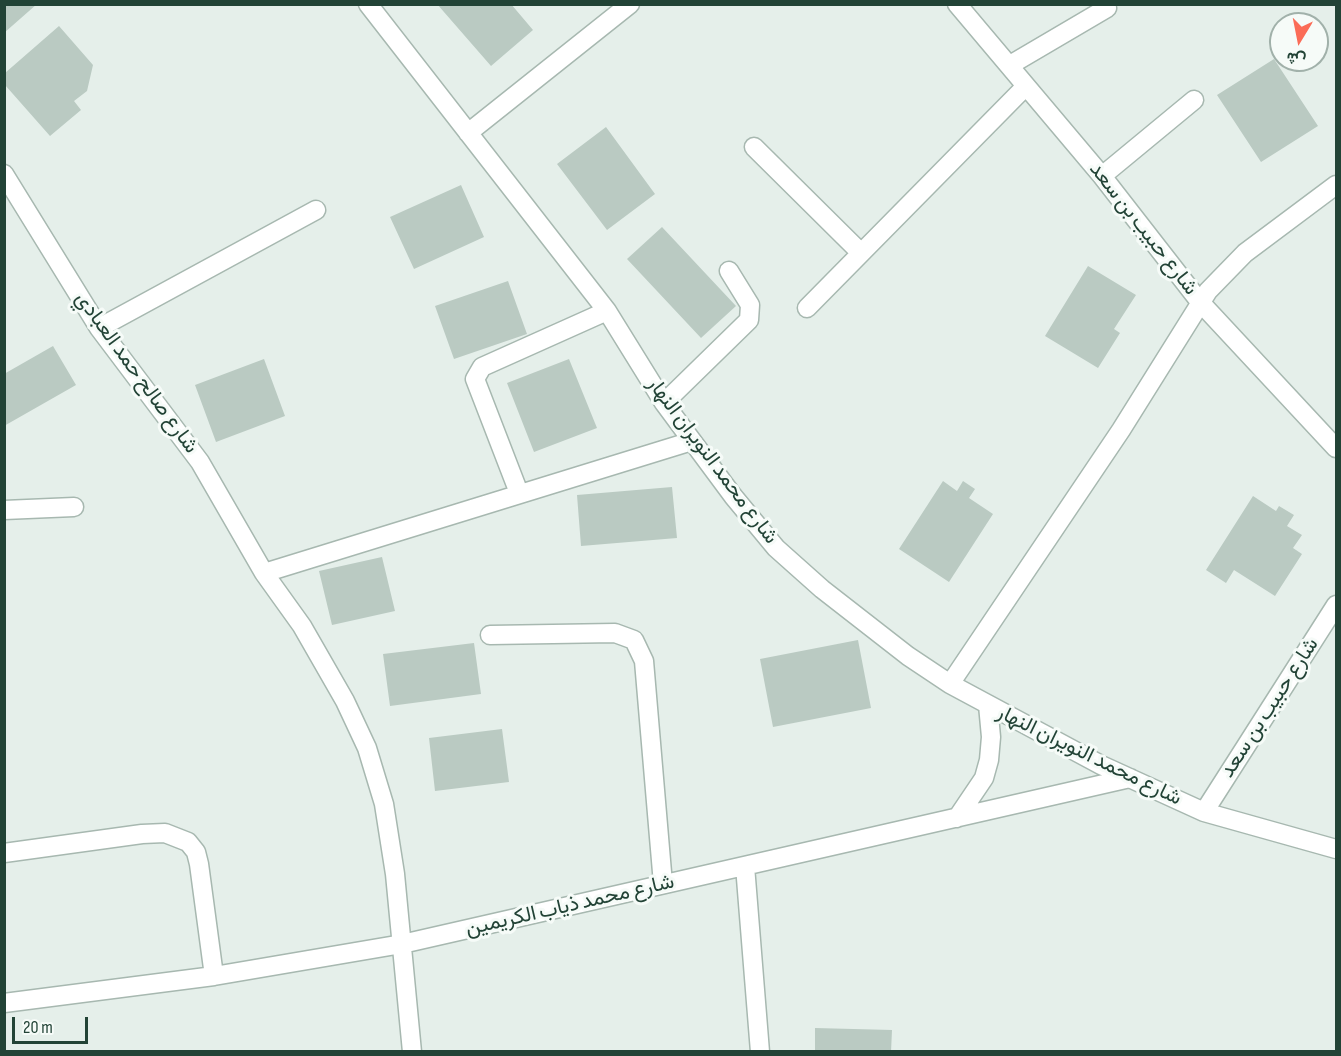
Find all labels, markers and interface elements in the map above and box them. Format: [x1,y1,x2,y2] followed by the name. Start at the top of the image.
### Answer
[1269,12,1329,72] north arrow
[1285,47,1307,69] text: ش
[1083,157,1203,301] street label: شارع حبيب بن سعد
[69,287,203,459] street label: شارع صالح حمد العبادي
[641,373,783,549] street label: شارع محمد النويران النهار
[1215,633,1325,783] street label: شارع حبيب بن سعد
[992,700,1186,812] street label: شارع محمد النويران النهار
[463,870,677,942] street label: شارع محمد ذياب الكريمين
[15,1005,92,1043] scale bar
[23,1017,53,1038] text: 20 m

